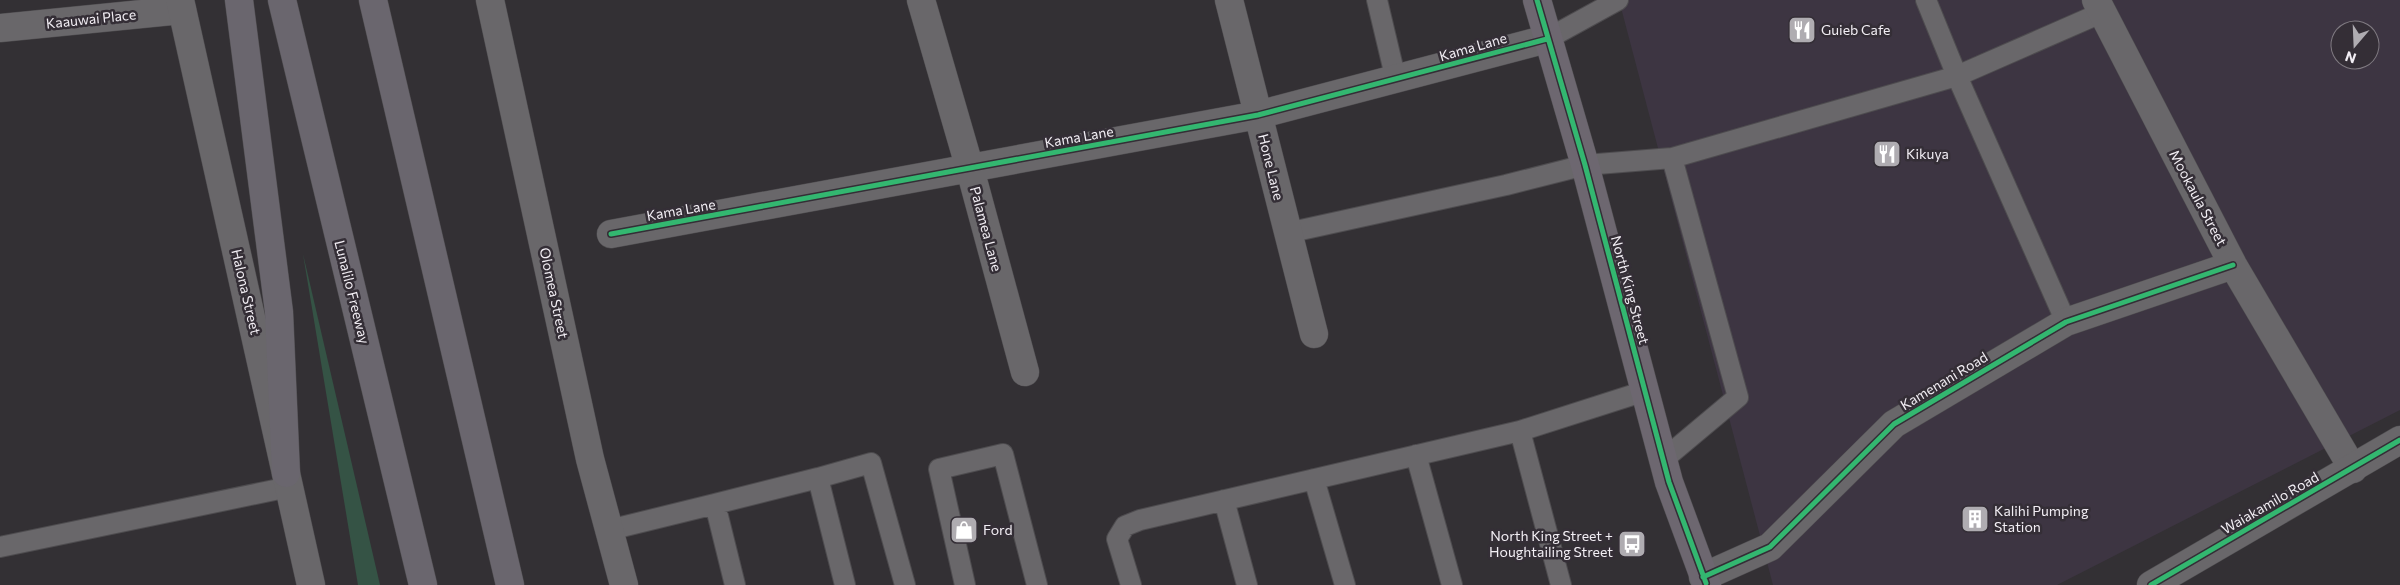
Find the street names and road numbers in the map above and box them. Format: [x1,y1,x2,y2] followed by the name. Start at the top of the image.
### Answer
[45,5,137,32] street label: Kaauwai Place
[1437,29,1509,64] street label: Kama Lane
[1043,122,1115,151] street label: Kama Lane
[1255,132,1288,202] street label: Hone Lane
[2166,147,2231,249] street label: Mookaula Street
[967,184,1006,273] street label: Palamea Lane
[645,195,717,224] street label: Kama Lane
[1608,234,1653,346] street label: North King Street
[331,238,374,345] street label: Lunalilo Freeway
[537,246,572,340] street label: Olomea Street
[228,247,265,337] street label: Halona Street
[1897,348,1990,413] street label: Kamenani Road
[2218,468,2322,537] street label: Waiakamilo Road

